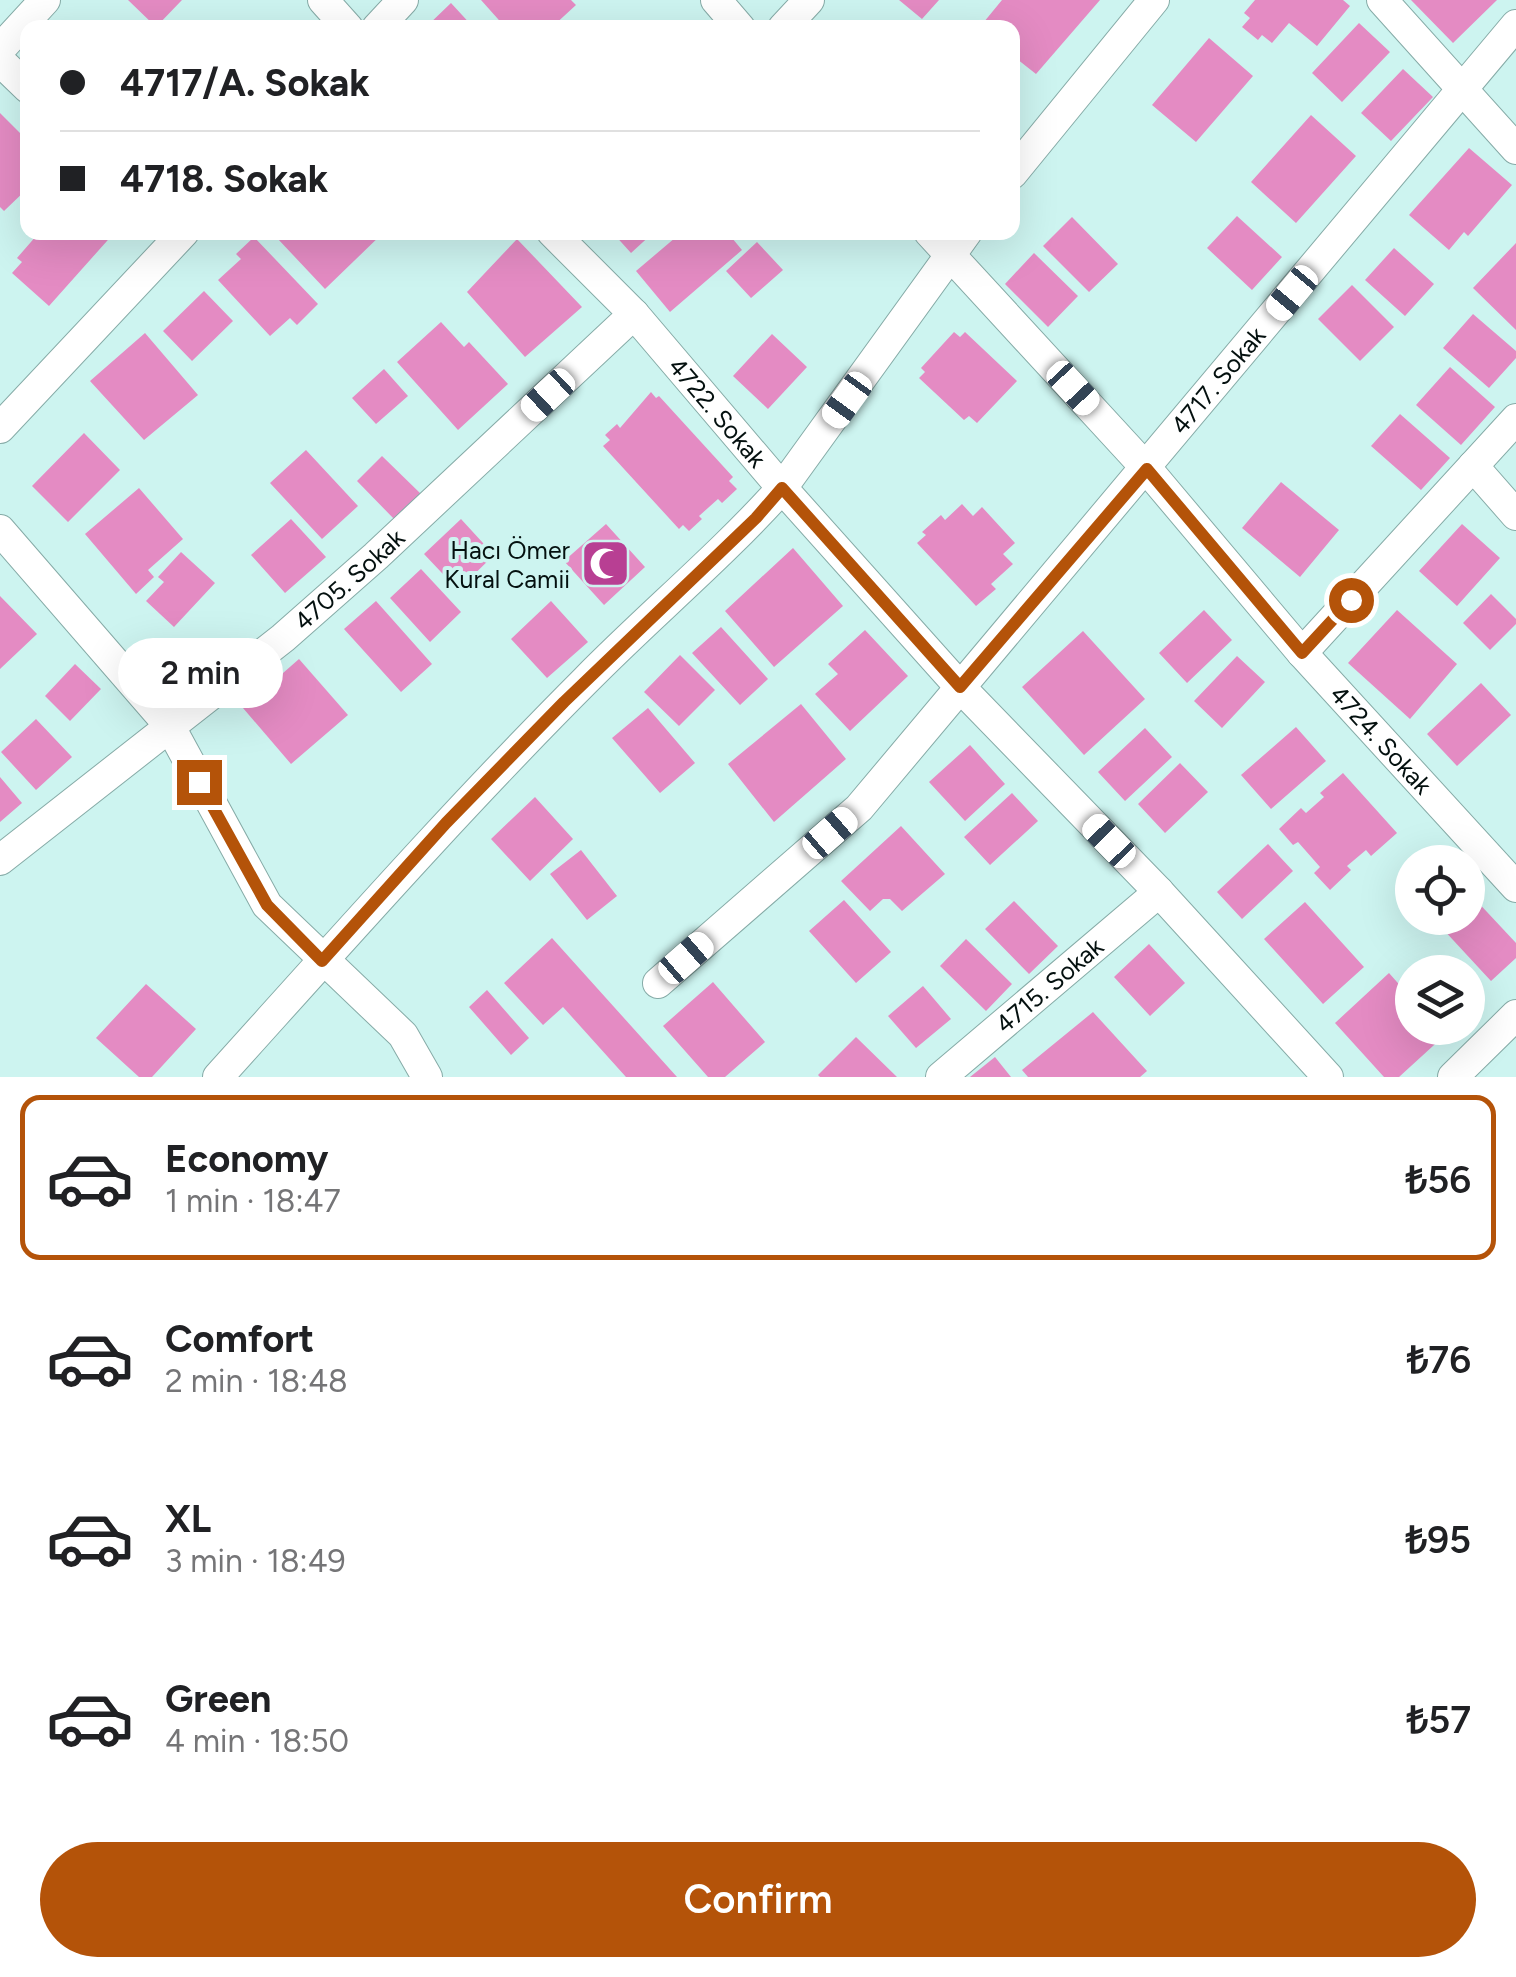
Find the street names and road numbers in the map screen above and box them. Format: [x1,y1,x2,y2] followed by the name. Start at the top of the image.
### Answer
[1164,320,1272,440] street label: 4717. Sokak
[662,351,773,474] street label: 4722. Sokak
[288,522,411,636] street label: 4705. Sokak
[1324,679,1439,801] street label: 4724. Sokak
[989,931,1110,1039] street label: 4715. Sokak

